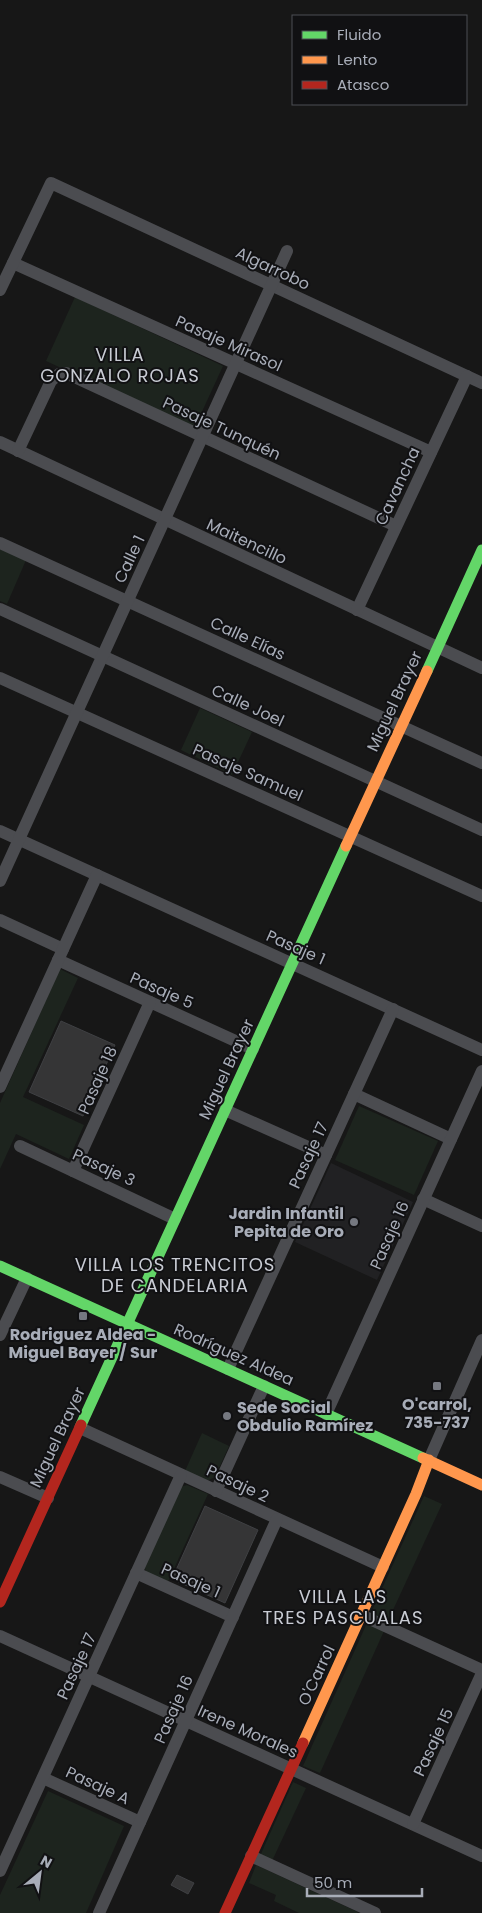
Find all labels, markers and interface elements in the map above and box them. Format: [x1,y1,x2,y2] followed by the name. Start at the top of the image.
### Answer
[292,15,467,105] legend
[337,24,381,45] text: Fluido
[337,49,377,70] text: Lento
[337,74,389,95] text: Atasco
[232,241,314,296] street label: Algarrobo
[172,310,286,377] street label: Pasaje Mirasol
[40,342,200,388] district label: VILLA GONZALO ROJAS
[159,391,285,466] street label: Pasaje Tunquén
[369,443,426,529] street label: Cavancha
[203,513,291,570] street label: Maitencillo
[108,532,151,587] street label: Calle 1
[206,611,289,666] street label: Calle Elías
[361,647,428,755] street label: Miguel Brayer
[208,679,288,732] street label: Calle Joel
[189,738,306,807] street label: Pasaje Samuel
[263,924,329,971] street label: Pasaje 1
[126,966,197,1015] street label: Pasaje 5
[193,1015,260,1123] street label: Miguel Brayer
[72,1042,123,1118] street label: Pasaje 18
[283,1118,334,1192] street label: Pasaje 17
[69,1143,139,1192] street label: Pasaje 3
[364,1197,415,1273] street label: Pasaje 16
[228,1202,344,1243] place label: Jardin Infantil Pepita de Oro
[348,1216,360,1228] marker: Jardin Infantil Pepita de Oro
[75,1252,275,1298] district label: VILLA LOS TRENCITOS DE CANDELARIA
[77,1310,89,1322] marker: Rodriguez Aldea - Miguel Bayer / Sur
[170,1318,298,1391] street label: Rodríguez Aldea
[9,1323,158,1364] place label: Rodriguez Aldea - Miguel Bayer / Sur
[431,1380,443,1392] marker: O'carrol, 735-737
[24,1383,91,1491] street label: Miguel Brayer
[402,1393,472,1434] place label: O'carrol, 735-737
[237,1396,373,1437] place label: Sede Social Obdulio Ramírez
[221,1410,233,1422] marker: Sede Social Obdulio Ramírez
[203,1459,273,1508] street label: Pasaje 2
[158,1557,224,1604] street label: Pasaje 1
[262,1584,424,1630] district label: VILLA LAS TRES PASCUALAS
[51,1629,102,1703] street label: Pasaje 17
[292,1641,340,1709] street label: O'Carrol
[148,1671,199,1747] street label: Pasaje 16
[194,1699,301,1764] street label: Irene Morales
[408,1704,459,1780] street label: Pasaje 15
[62,1761,134,1810] street label: Pasaje A
[15,1848,65,1898] north arrow
[37,1850,56,1873] text: N
[307,1866,422,1898] scale bar
[314,1872,352,1893] text: 50 m

